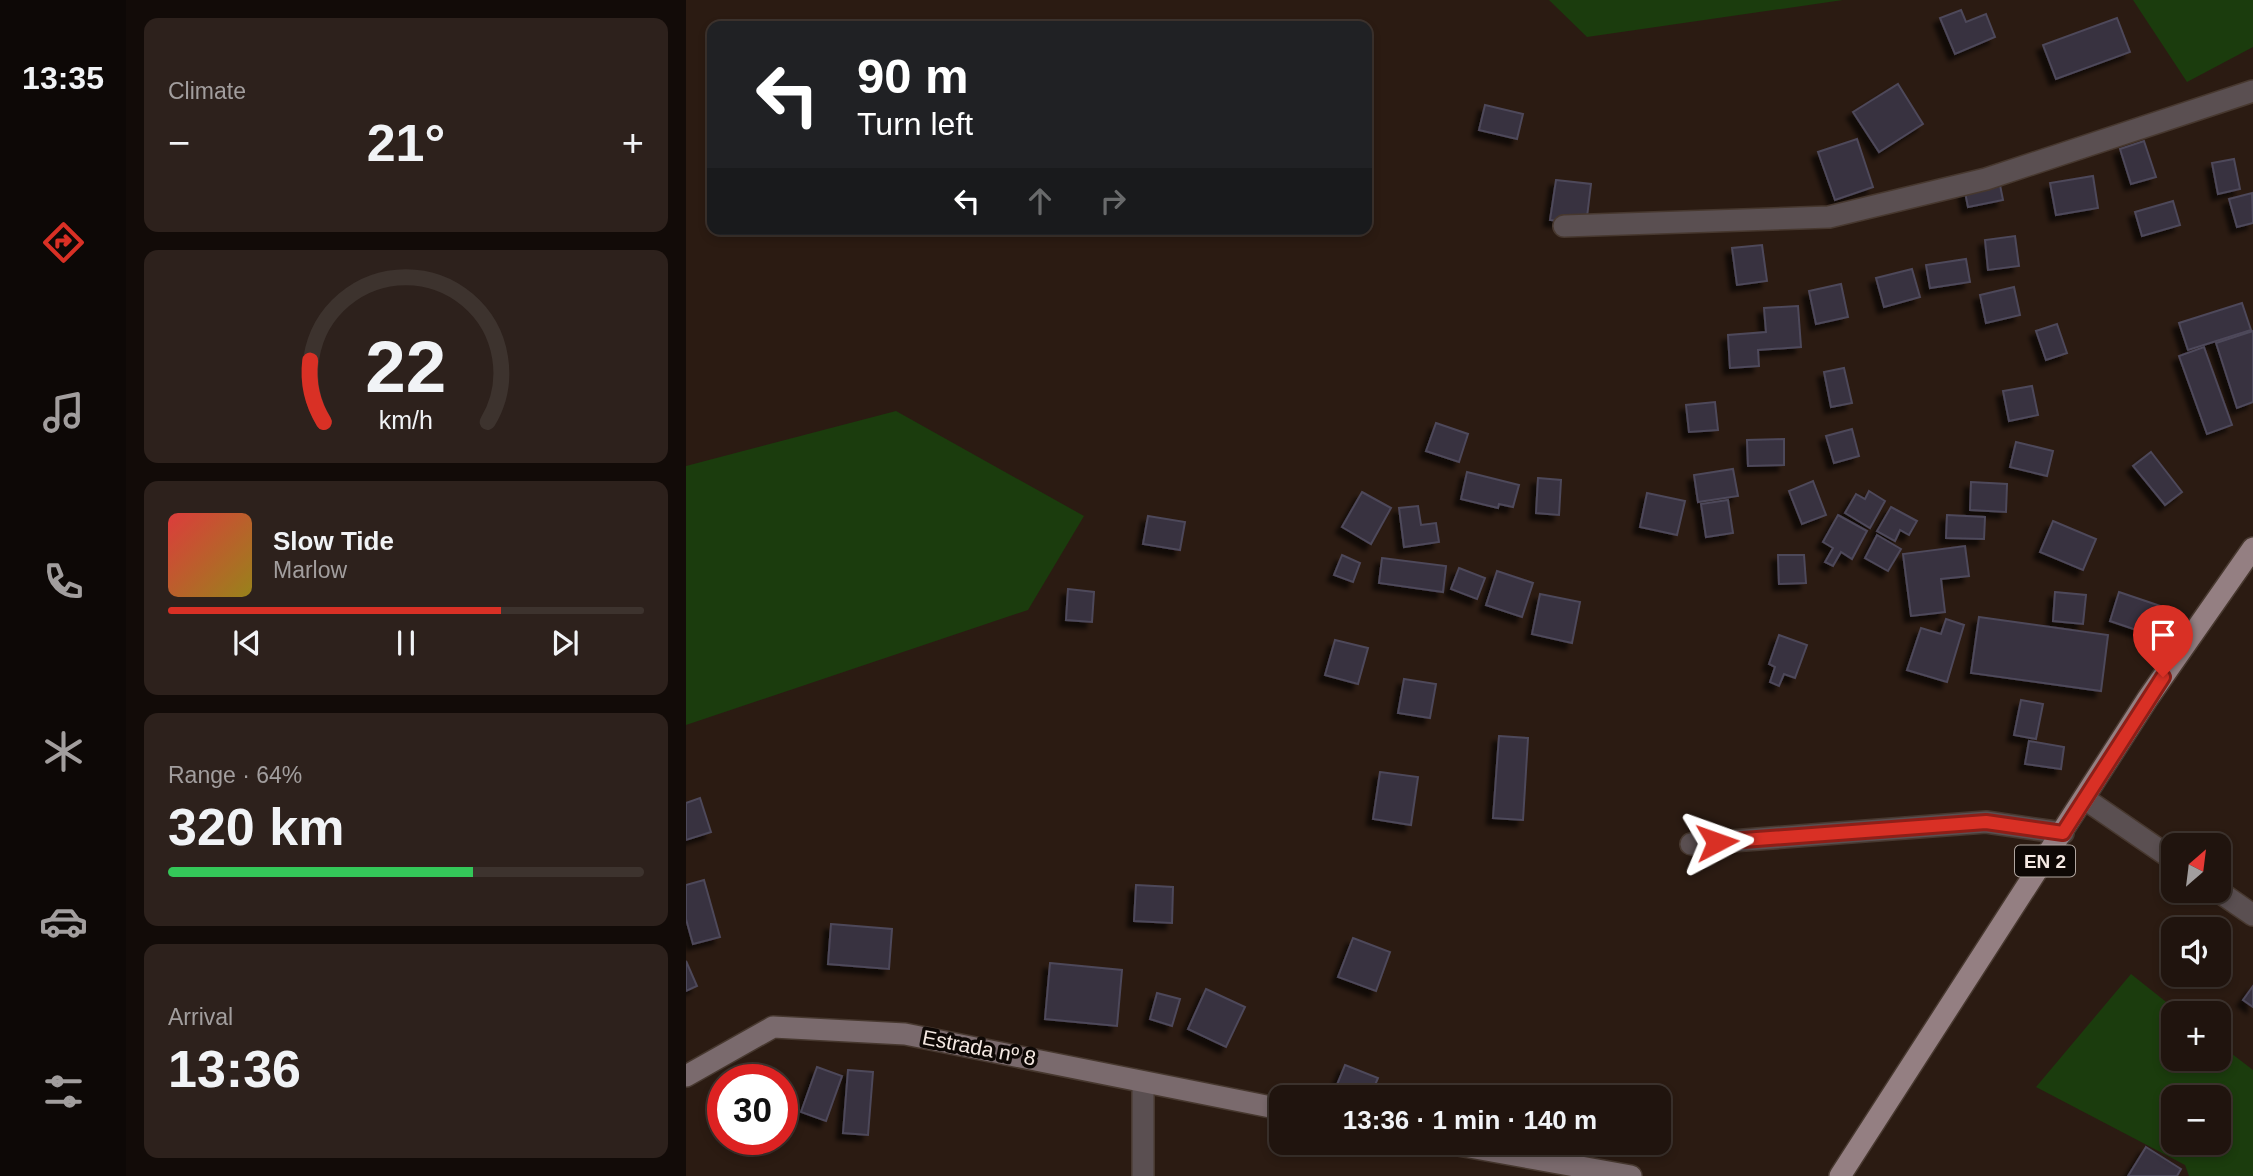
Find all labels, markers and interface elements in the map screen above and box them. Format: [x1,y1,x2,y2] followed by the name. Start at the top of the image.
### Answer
[742,49,833,140] icon: left
[857,49,969,103] text: 90 m
[22,60,104,96] text: 13:35
[168,78,246,104] text: Climate
[857,106,973,142] text: Turn left
[367,114,445,172] text: 21°
[168,122,190,164] text: −
[622,122,644,164] text: +
[948,182,986,220] icon: left
[1021,182,1059,220] icon: ahead
[1094,182,1132,220] icon: right
[39,218,88,267] icon: directions
[366,327,446,408] text: 22
[39,388,88,437] icon: music
[379,406,433,434] text: km/h
[273,526,394,556] text: Slow Tide
[39,557,88,606] icon: phone
[273,557,347,583] text: Marlow
[2133,605,2193,677] pin
[2144,616,2182,654] icon: arrive
[228,624,266,662] icon: previous
[387,624,425,662] icon: pause
[546,624,584,662] icon: next
[39,727,88,776] icon: climate
[168,762,302,788] text: Range · 64%
[168,798,344,856] text: 320 km
[1680,805,1754,879] position arrow
[2161,833,2231,903] north arrow
[2161,833,2231,1155] map controls
[2015,846,2075,876] road number: EN 2
[39,897,88,946] icon: car
[2161,917,2231,987] button: sound
[2161,1001,2231,1071] button: +
[168,1004,233,1030] text: Arrival
[920,1025,1038,1070] street label: Estrada nº 8
[168,1040,301,1098] text: 13:36
[707,1064,798,1155] speed limit sign: 30
[39,1067,88,1116] icon: filters
[2161,1085,2231,1155] button: −
[1343,1105,1597,1135] text: 13:36 · 1 min · 140 m

